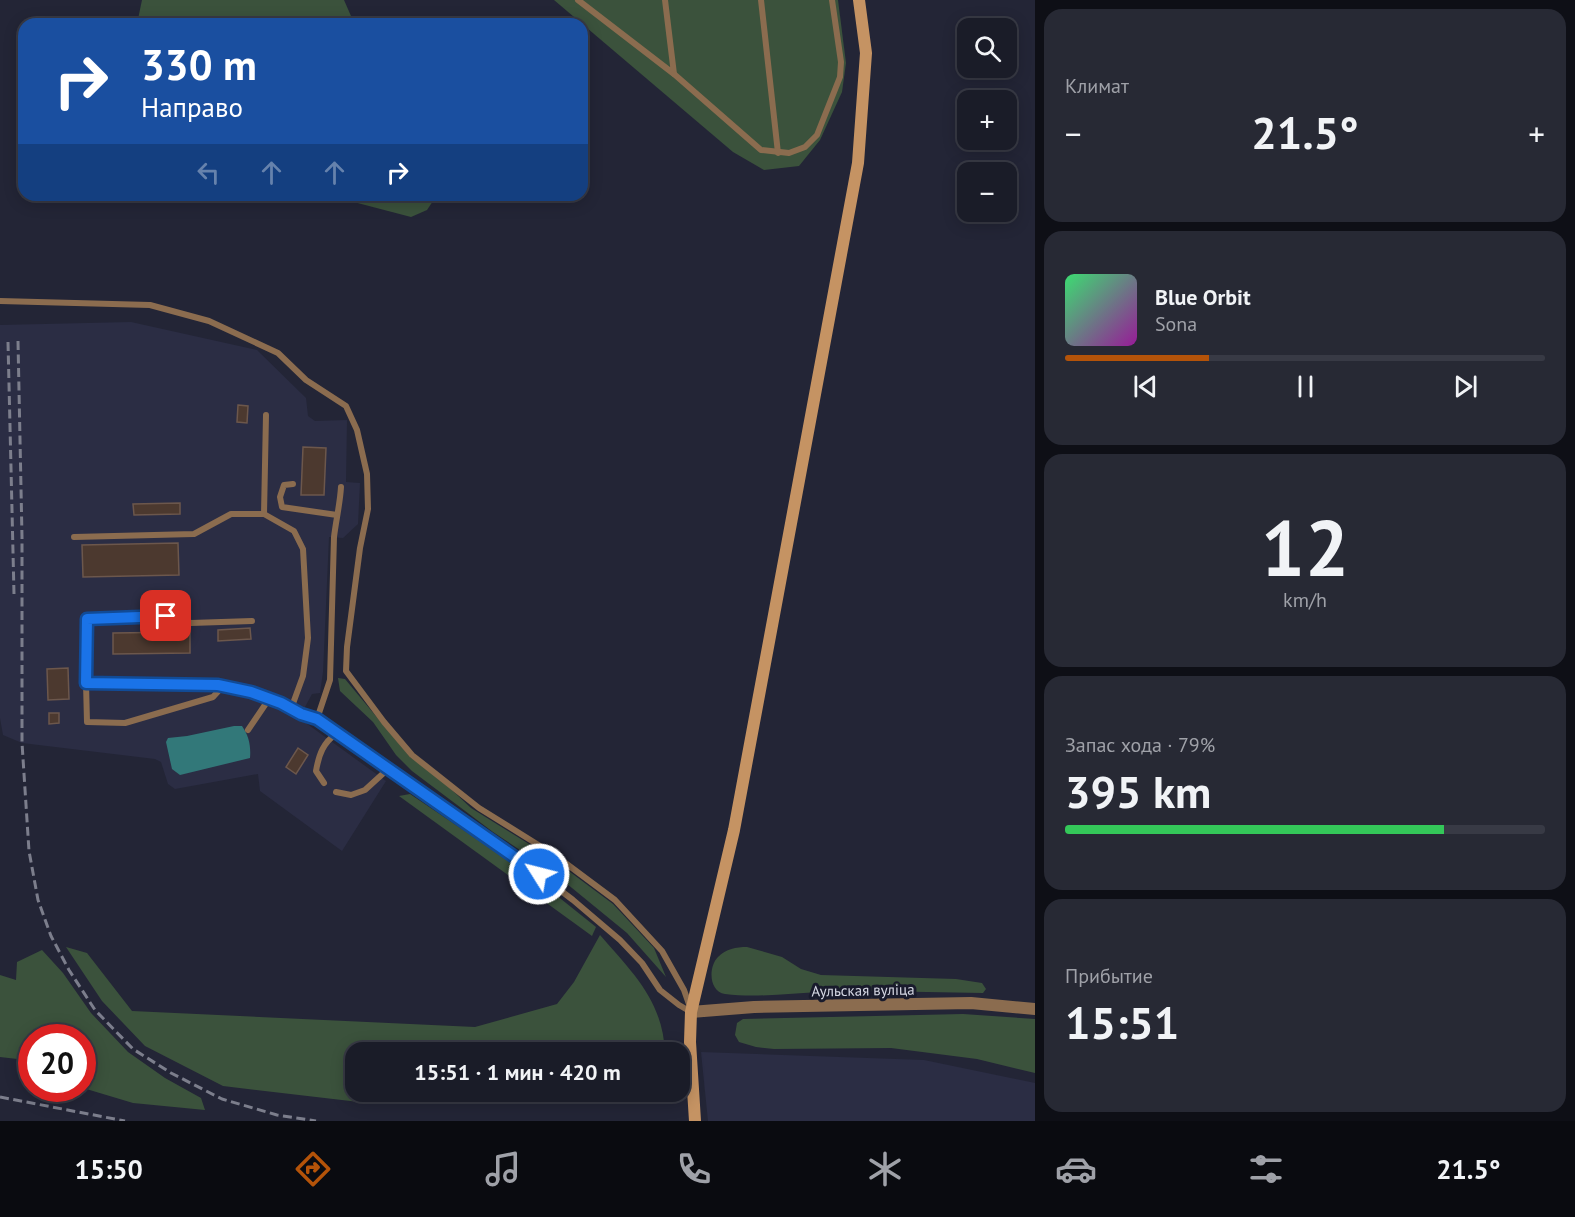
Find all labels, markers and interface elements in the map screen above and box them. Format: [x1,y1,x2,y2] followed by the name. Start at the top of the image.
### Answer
[957,18,1017,222] map controls
[957,18,1017,78] button: search
[141,37,257,92] text: 330 m
[42,42,120,120] icon: right
[1065,73,1129,99] text: Климат
[141,90,243,124] text: Направо
[957,90,1017,150] button: +
[1251,103,1359,161] text: 21.5°
[1065,112,1082,155] text: −
[1528,112,1545,155] text: +
[192,156,225,189] icon: left
[255,156,288,189] icon: ahead
[318,156,351,189] icon: ahead
[381,156,414,189] icon: right
[957,162,1017,222] button: −
[1155,283,1251,311] text: Blue Orbit
[1155,311,1197,337] text: Sona
[1129,370,1162,403] icon: previous
[1289,370,1322,403] icon: pause
[1449,370,1482,403] icon: next
[1261,497,1349,598] text: 12
[1283,587,1327,613] text: km/h
[140,590,191,641] pin
[149,599,182,632] icon: arrive
[1065,732,1215,758] text: Запас хода · 79%
[1065,762,1211,820] text: 395 km
[507,842,571,906] position arrow
[1065,963,1153,989] text: Прибытие
[811,980,915,1000] street label: Аульская вуліца
[1065,993,1179,1051] text: 15:51
[18,1024,96,1102] speed limit sign: 20
[414,1058,621,1086] text: 15:51 · 1 мин · 420 m
[292,1148,334,1190] icon: directions
[482,1148,524,1190] icon: music
[673,1148,715,1190] icon: phone
[864,1148,906,1190] icon: climate
[1055,1148,1097,1190] icon: car
[1245,1148,1287,1190] icon: filters
[74,1152,143,1186] text: 15:50
[1436,1152,1501,1186] text: 21.5°

